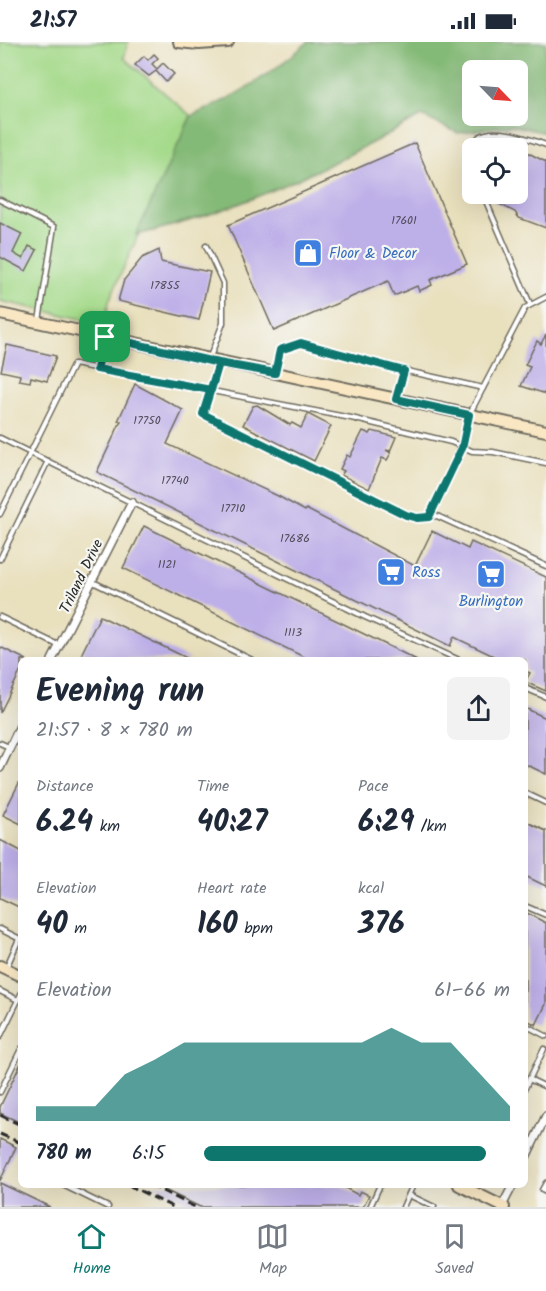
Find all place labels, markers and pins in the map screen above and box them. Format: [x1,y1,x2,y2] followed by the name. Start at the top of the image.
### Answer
[292,237,324,269] shop icon: Floor & Decor
[329,242,418,266] place label: Floor & Decor
[79,311,130,362] pin
[375,556,407,588] supermarket icon: Ross
[475,558,507,590] supermarket icon: Burlington
[412,561,441,585] place label: Ross
[459,590,523,614] place label: Burlington

